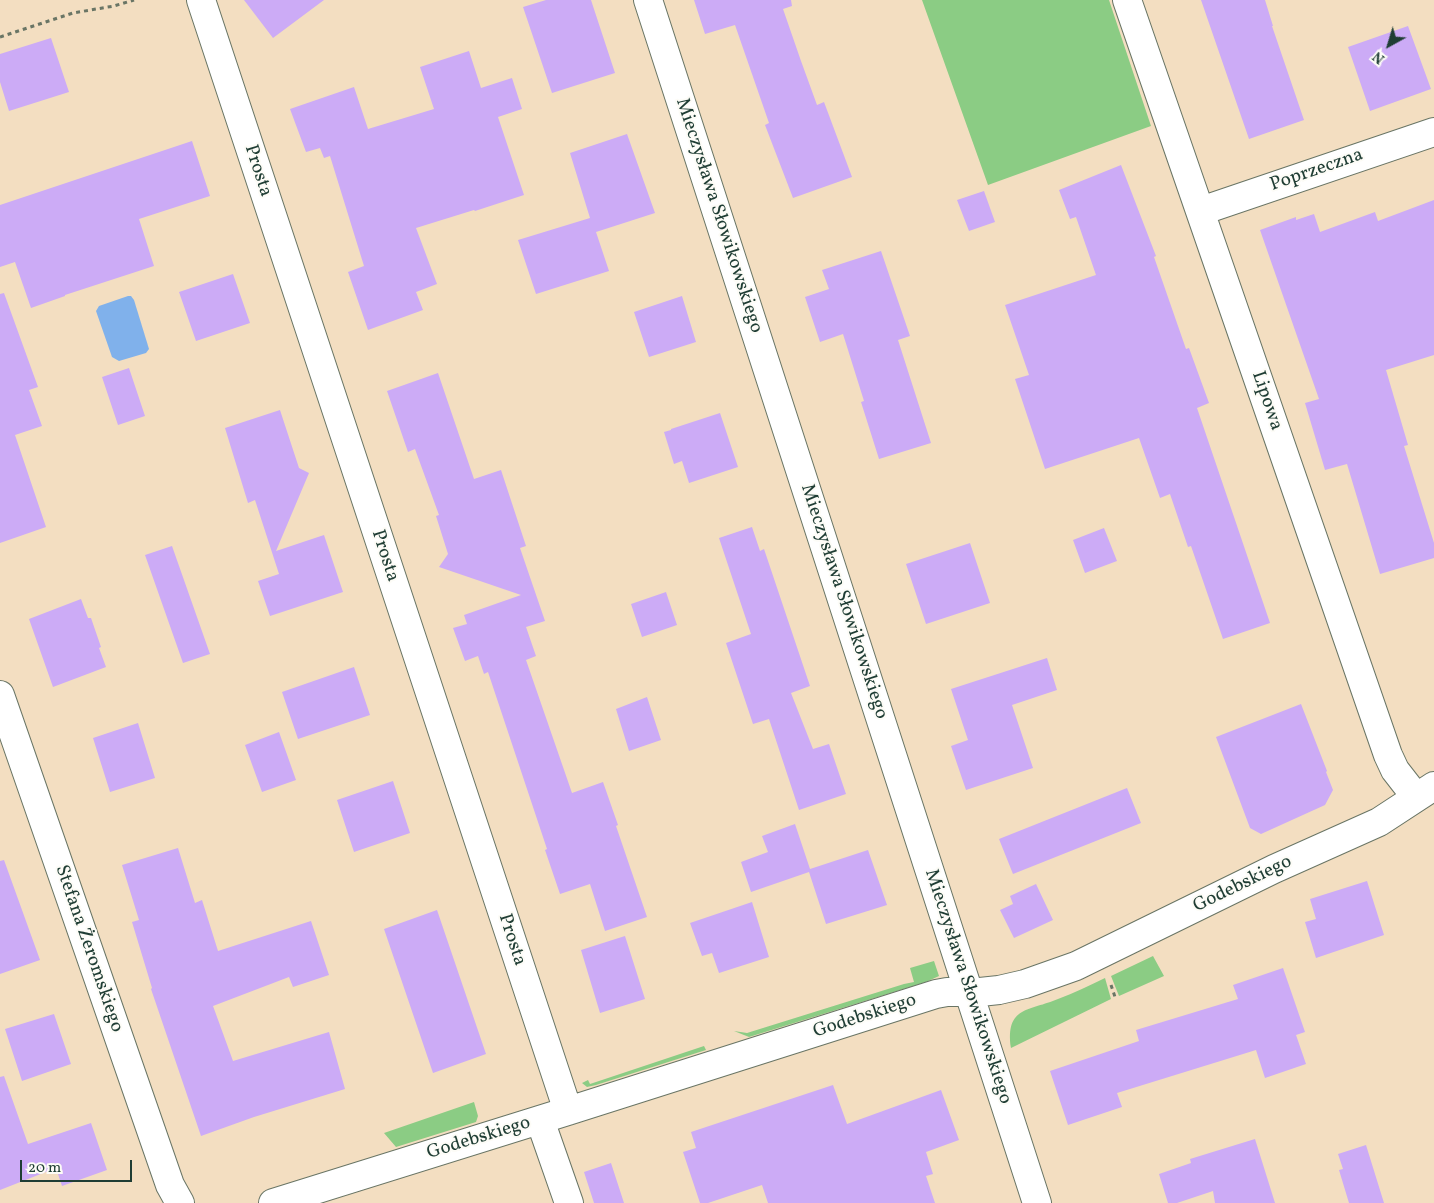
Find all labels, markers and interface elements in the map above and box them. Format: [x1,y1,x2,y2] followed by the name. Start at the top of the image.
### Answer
[1364,20,1414,70] north arrow
[1369,46,1389,68] text: N
[669,96,767,336] street label: Mieczysława Słowikowskiego
[238,142,276,200] street label: Prosta
[1267,144,1367,198] street label: Poprzeczna
[1245,368,1287,434] street label: Lipowa
[794,482,892,722] street label: Mieczysława Słowikowskiego
[365,527,403,585] street label: Prosta
[1190,851,1296,919] street label: Godebskiego
[49,862,127,1036] street label: Stefana Żeromskiego
[918,867,1016,1107] street label: Mieczysława Słowikowskiego
[492,911,530,969] street label: Prosta
[811,990,919,1044] street label: Godebskiego
[424,1112,534,1166] street label: Godebskiego
[22,1150,135,1182] scale bar
[28,1158,61,1179] text: 20 m

